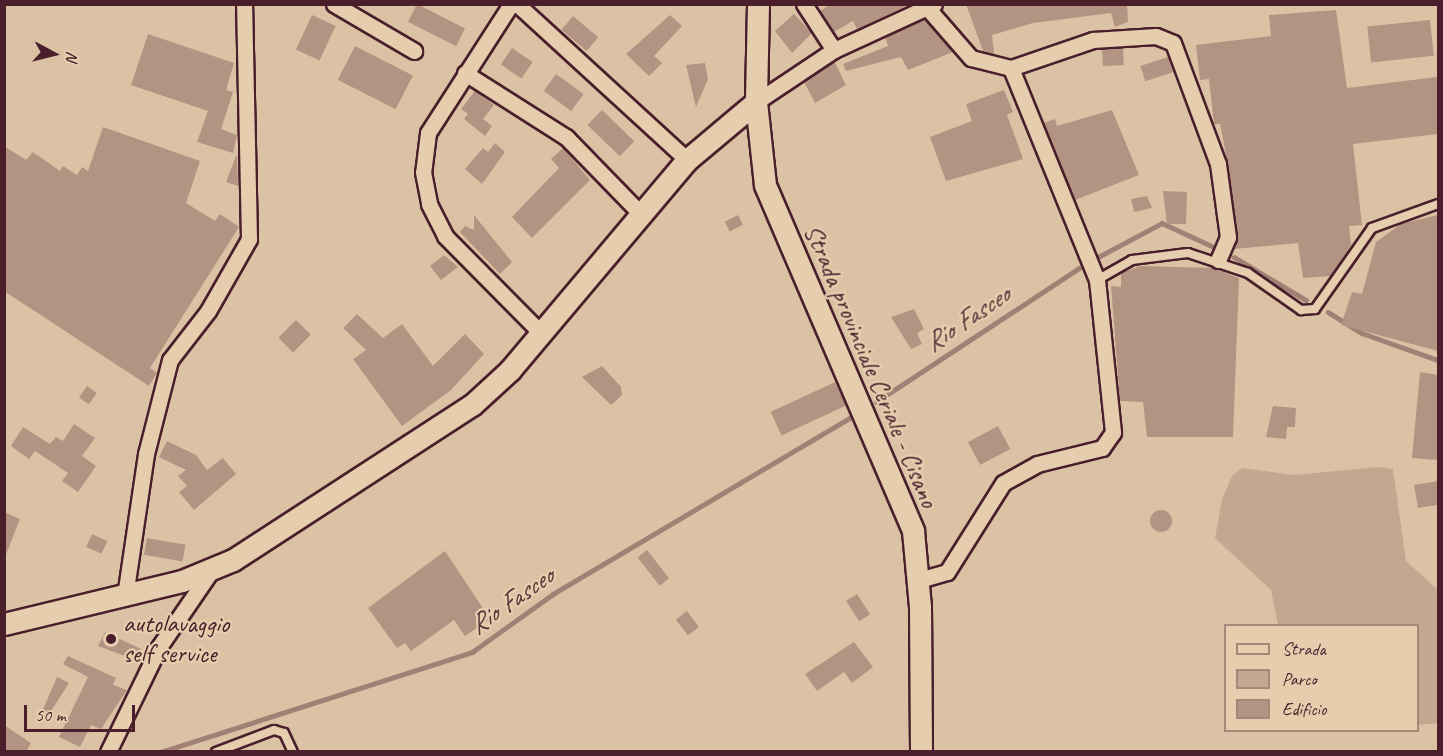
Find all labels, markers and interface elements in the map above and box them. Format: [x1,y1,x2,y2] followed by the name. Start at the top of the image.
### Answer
[24,24,84,84] north arrow
[61,50,82,62] text: N
[797,220,945,512] street label: Strada provinciale Ceriale - Cisano
[918,279,1016,359] water label: Rio Fasceo
[462,560,560,642] water label: Rio Fasceo
[123,608,229,670] place label: autolavaggio self service
[1224,624,1419,732] legend
[104,632,118,646] marker: autolavaggio self service
[1282,638,1326,660] text: Strada
[1282,668,1317,690] text: Parco
[27,693,138,731] scale bar
[1282,698,1326,720] text: Edificio
[35,704,66,726] text: 50 m

